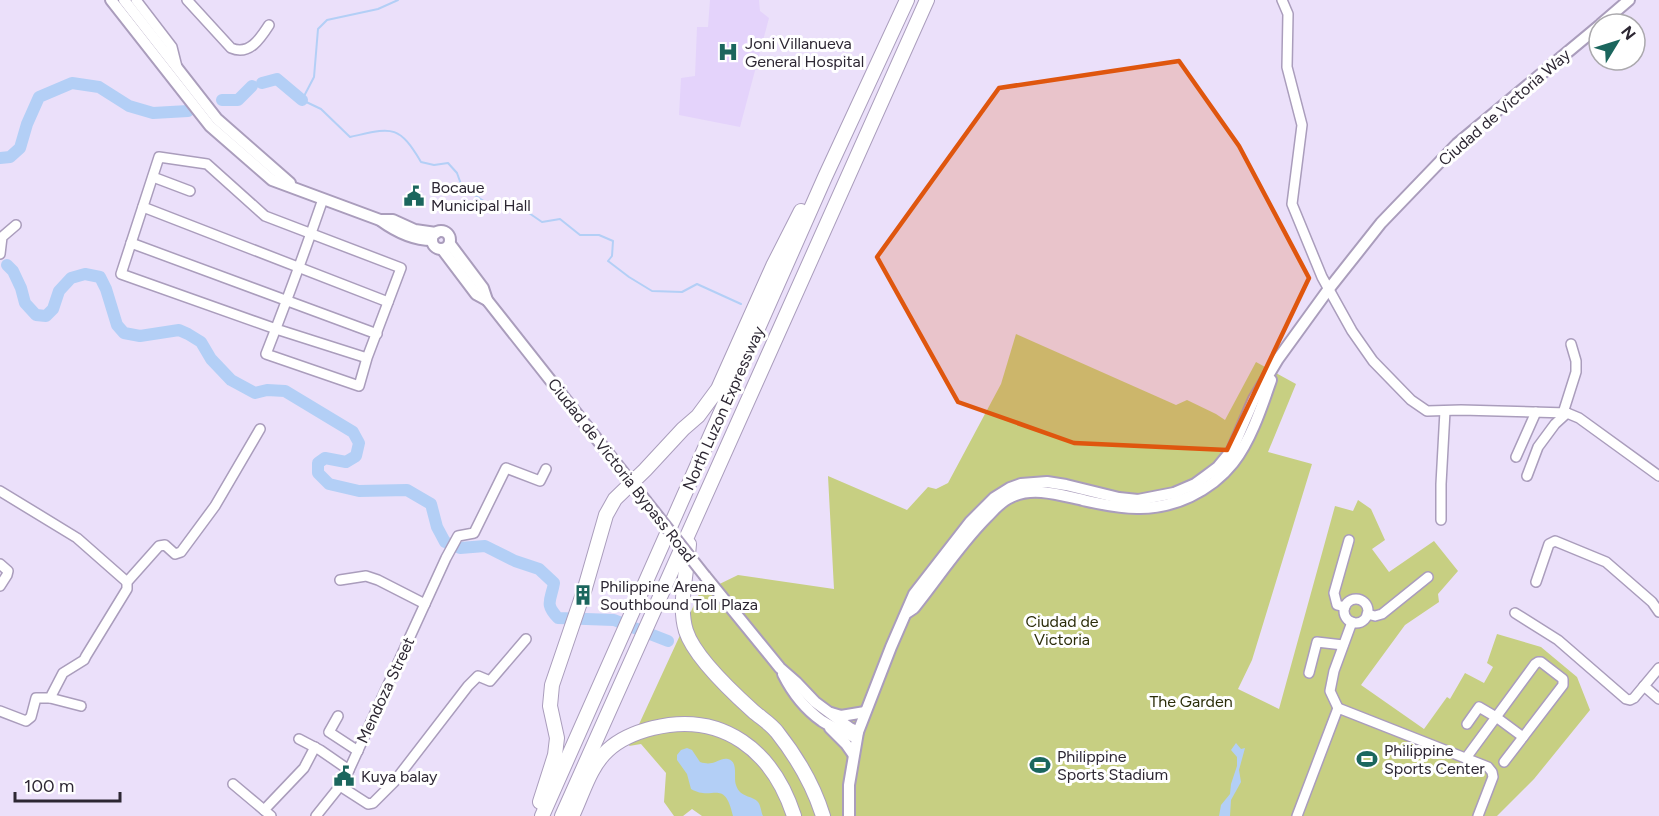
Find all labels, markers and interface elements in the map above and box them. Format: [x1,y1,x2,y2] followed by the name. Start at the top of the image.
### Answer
[1587,12,1647,72] north arrow
[1617,22,1640,44] text: N
[745,34,864,71] place label: Joni Villanueva General Hospital
[716,40,740,64] hospital icon: Joni Villanueva General Hospital
[1435,45,1574,170] street label: Ciudad de Victoria Way
[431,178,531,215] place label: Bocaue Municipal Hall
[402,184,426,208] public building icon: Bocaue Municipal Hall
[679,323,769,493] street label: North Luzon Expressway
[544,374,699,566] street label: Ciudad de Victoria Bypass Road
[600,577,758,614] place label: Philippine Arena Southbound Toll Plaza
[571,583,595,607] building icon: Philippine Arena Southbound Toll Plaza
[1025,612,1099,649] park label: Ciudad de Victoria
[353,634,418,746] street label: Mendoza Street
[1149,692,1233,711] park label: The Garden
[1384,741,1485,778] place label: Philippine Sports Center
[1057,747,1168,784] place label: Philippine Sports Stadium
[1355,747,1379,771] sports icon: Philippine Sports Center
[1028,753,1052,777] sports icon: Philippine Sports Stadium
[332,764,356,788] public building icon: Kuya balay
[15,765,120,803] scale bar
[361,767,438,786] place label: Kuya balay
[24,775,74,797] text: 100 m

